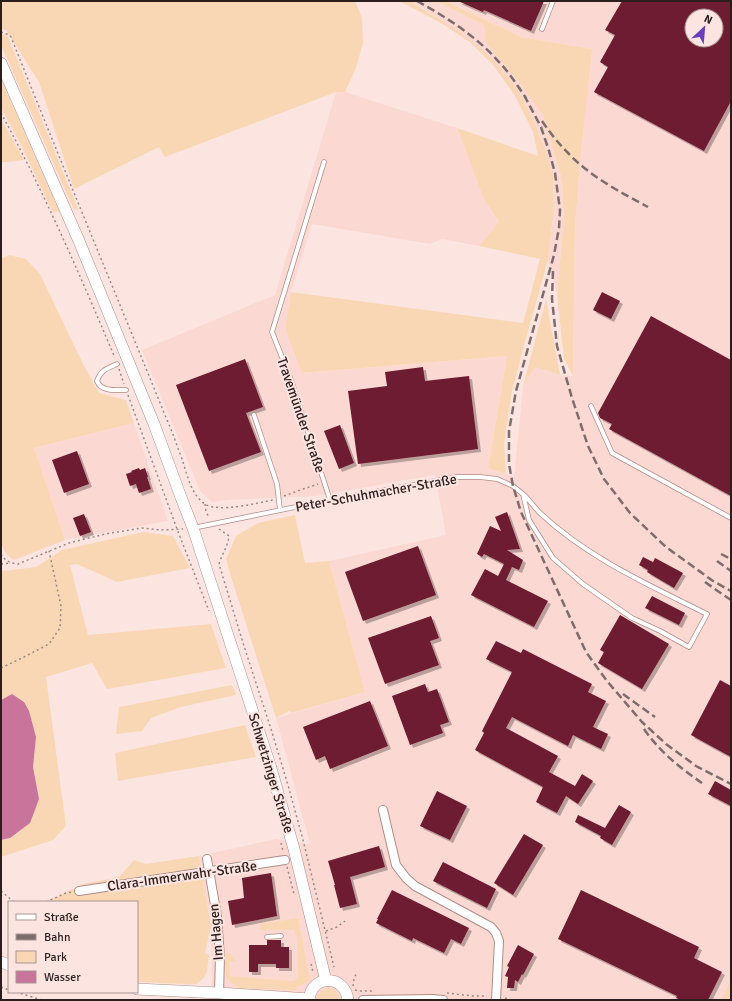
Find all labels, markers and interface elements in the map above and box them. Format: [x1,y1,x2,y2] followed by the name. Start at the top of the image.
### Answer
[684,8,724,48] north arrow
[702,12,714,27] text: N
[273,355,329,475] street label: Travemünder Straße
[294,470,458,516] street label: Peter-Schuhmacher-Straße
[245,711,297,835] street label: Schwetzinger Straße
[106,857,258,895] street label: Clara-Immerwahr-Straße
[8,901,138,993] legend
[205,903,227,961] street label: Im Hagen
[44,910,79,925] text: Straße
[44,930,70,945] text: Bahn
[44,950,67,965] text: Park
[44,970,81,985] text: Wasser

